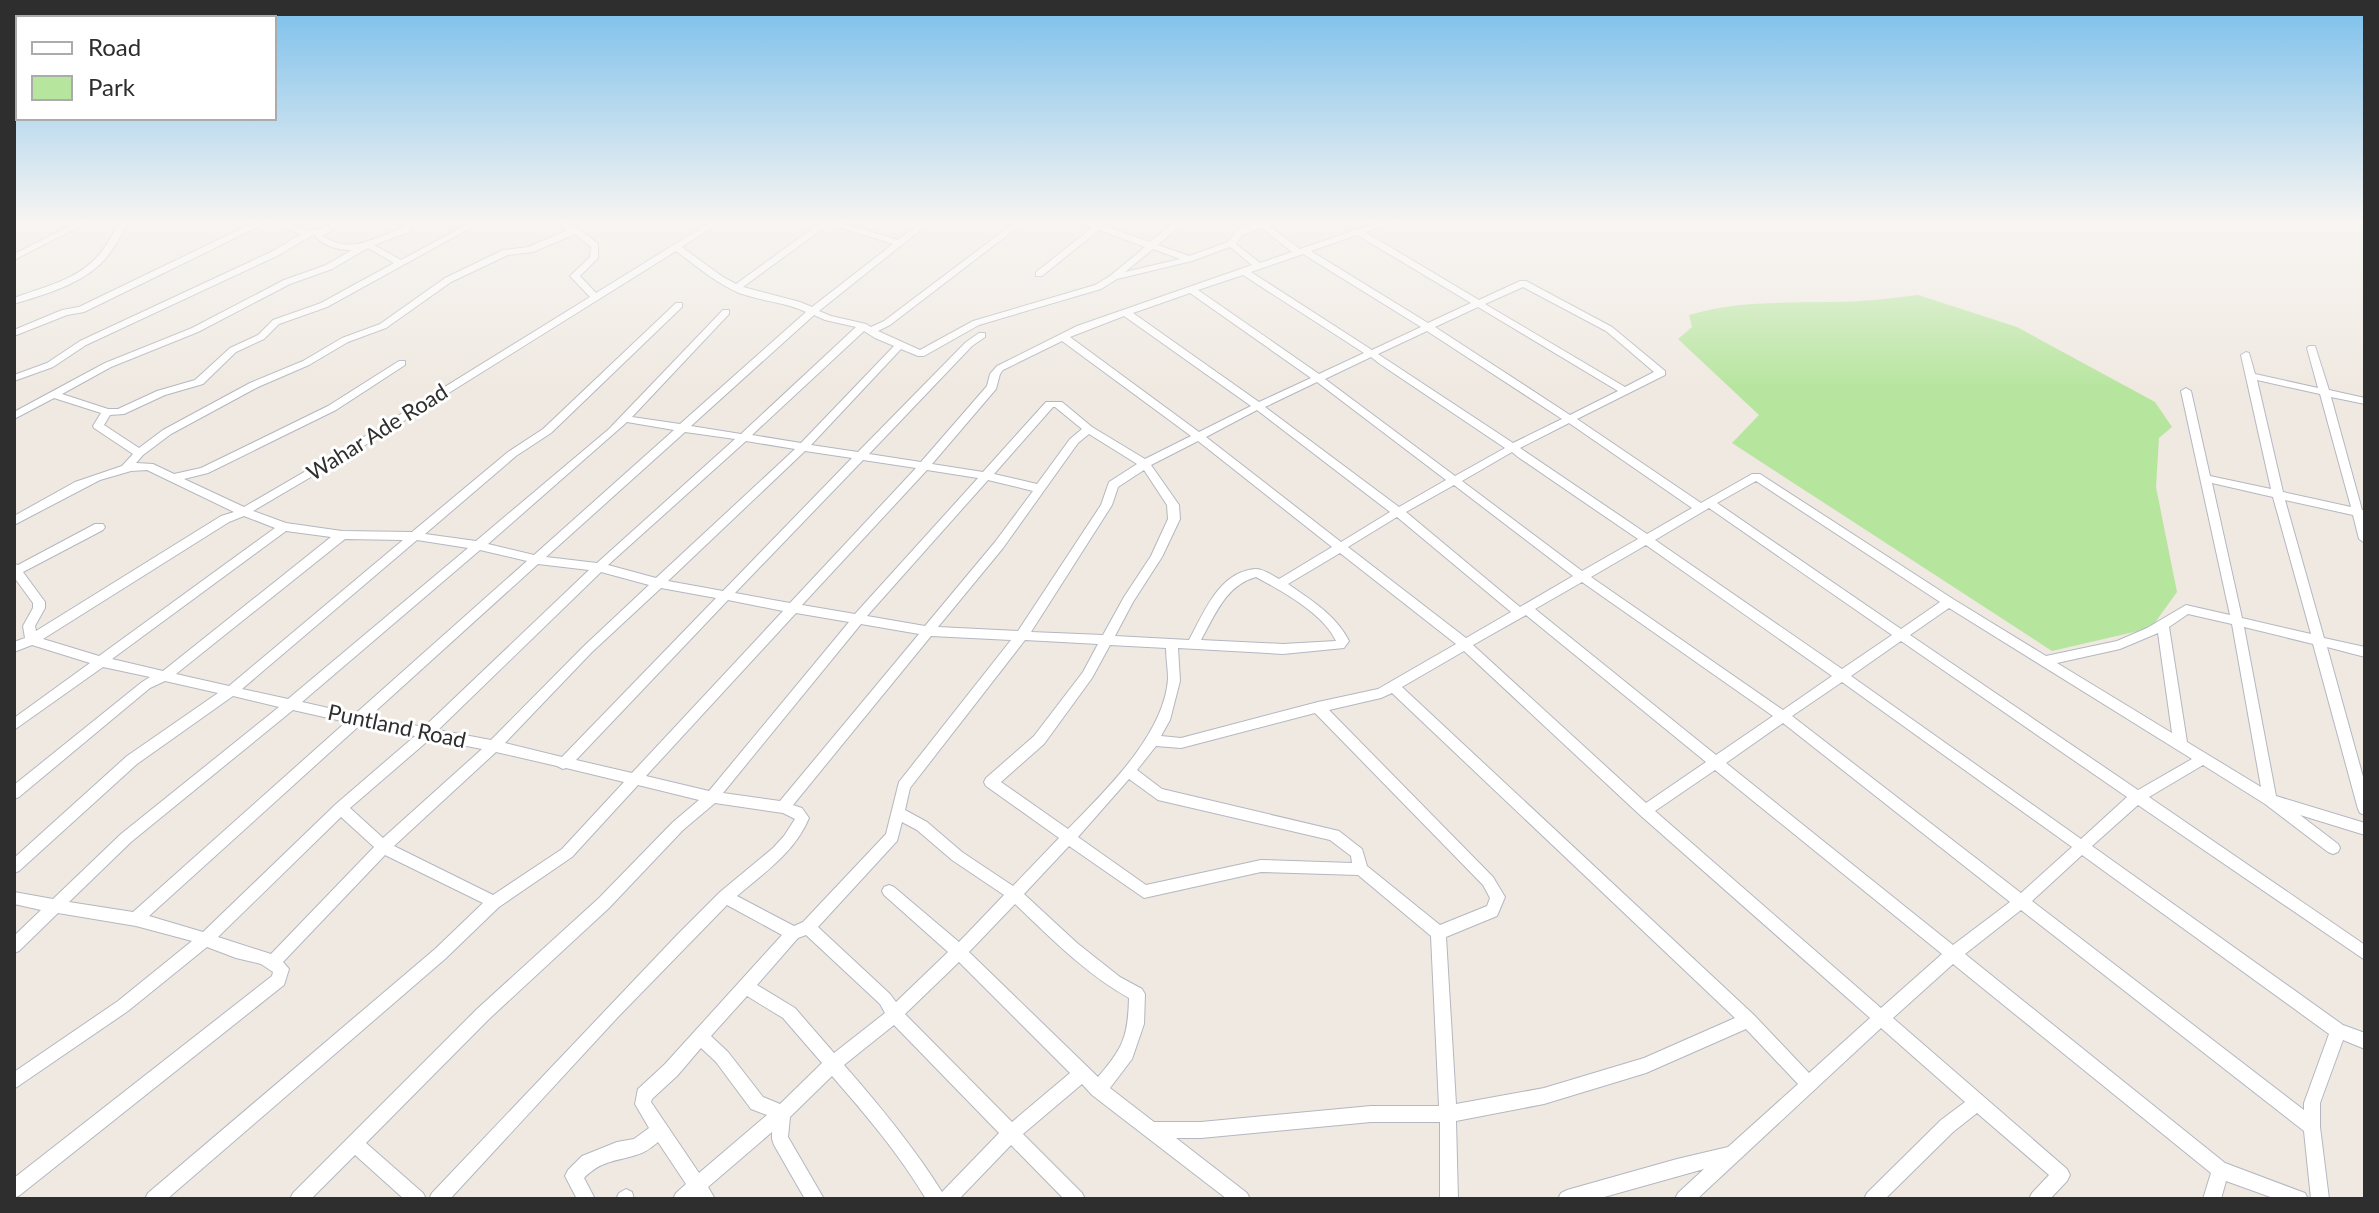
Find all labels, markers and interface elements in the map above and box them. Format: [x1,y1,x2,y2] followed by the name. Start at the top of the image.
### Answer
[16,16,276,120] legend
[88,32,141,61] text: Road
[88,72,136,101] text: Park
[301,377,452,486] street label: Wahar Ade Road
[326,698,469,753] street label: Puntland Road

